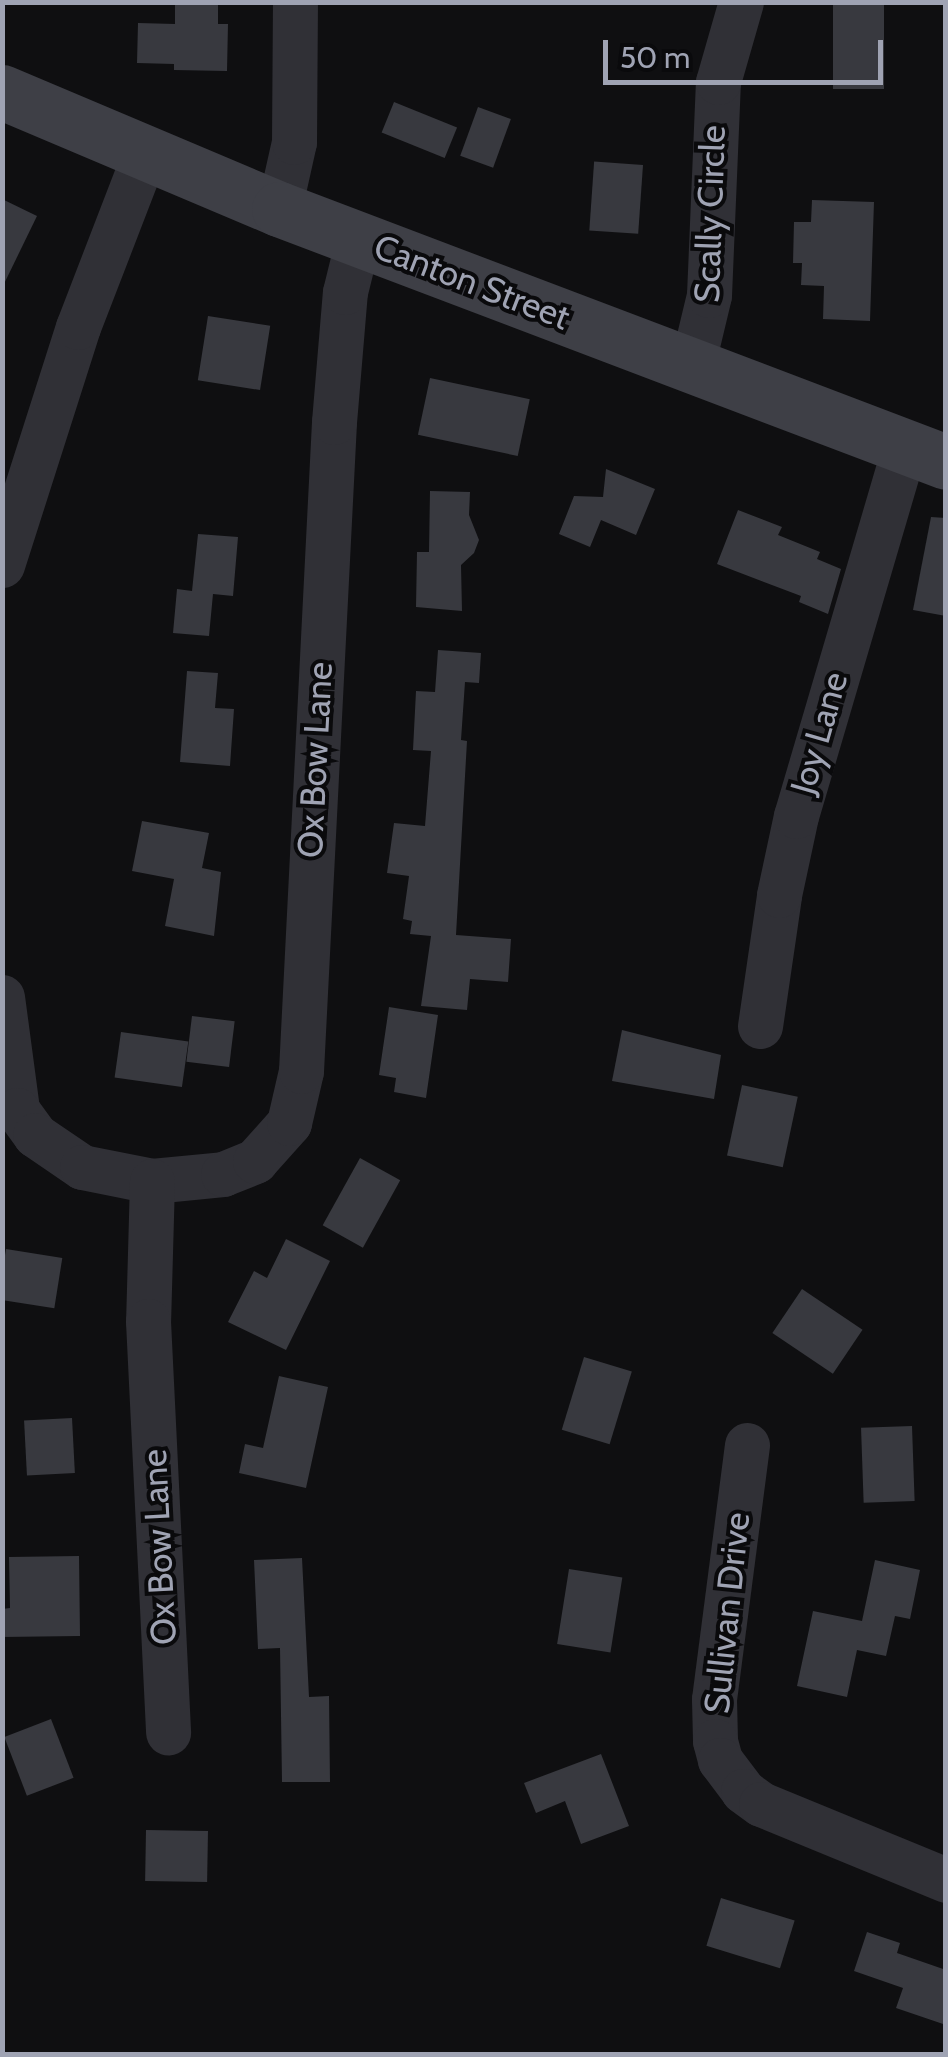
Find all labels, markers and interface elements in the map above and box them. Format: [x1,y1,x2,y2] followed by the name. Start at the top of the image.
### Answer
[608,20,888,82] scale bar
[620,39,690,76] text: 50 m
[686,125,734,303] street label: Scally Circle
[368,225,576,339] street label: Canton Street
[289,661,341,859] street label: Ox Bow Lane
[782,667,856,799] street label: Joy Lane
[133,1448,185,1646] street label: Ox Bow Lane
[696,1510,758,1716] street label: Sullivan Drive

